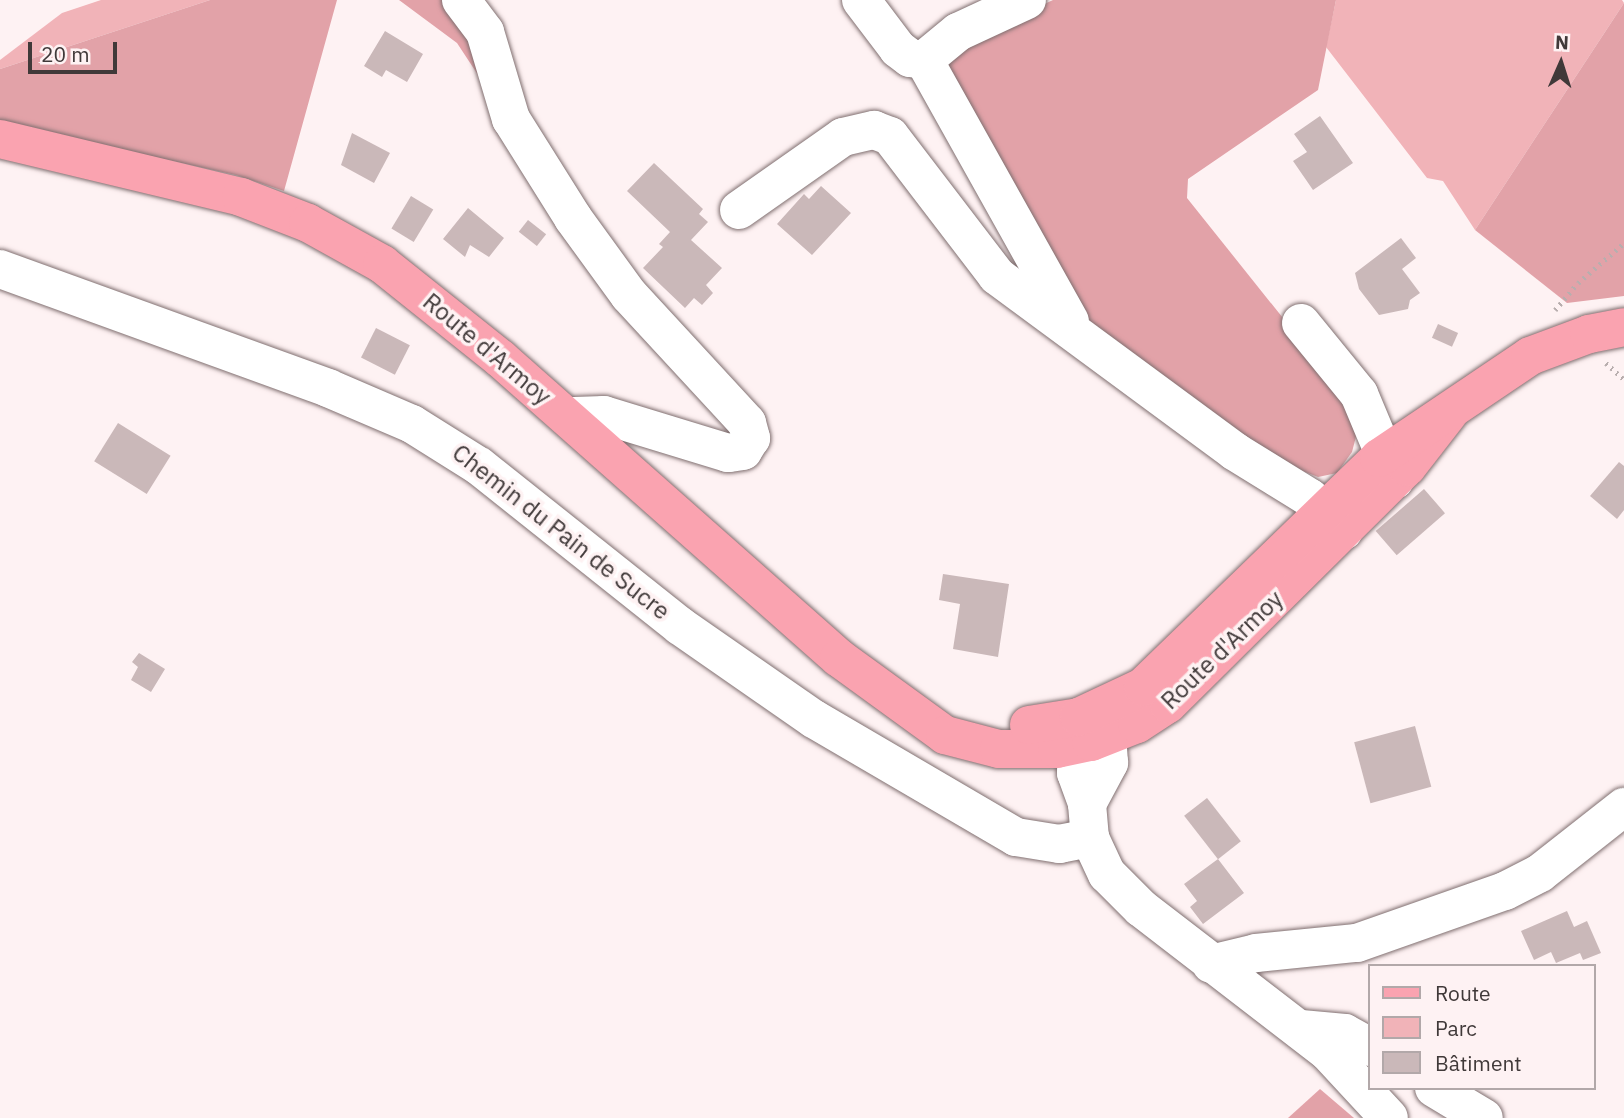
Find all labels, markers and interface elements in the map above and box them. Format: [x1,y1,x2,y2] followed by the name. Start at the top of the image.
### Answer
[32,28,121,72] scale bar
[1526,28,1596,98] north arrow
[1555,30,1570,54] text: N
[41,40,90,68] text: 20 m
[417,287,557,411] street label: Route d'Armoy
[447,438,675,626] street label: Chemin du Pain de Sucre
[1155,585,1289,715] street label: Route d'Armoy
[1368,964,1596,1090] legend
[1435,979,1491,1007] text: Route
[1435,1014,1477,1042] text: Parc
[1435,1049,1522,1077] text: Bâtiment

